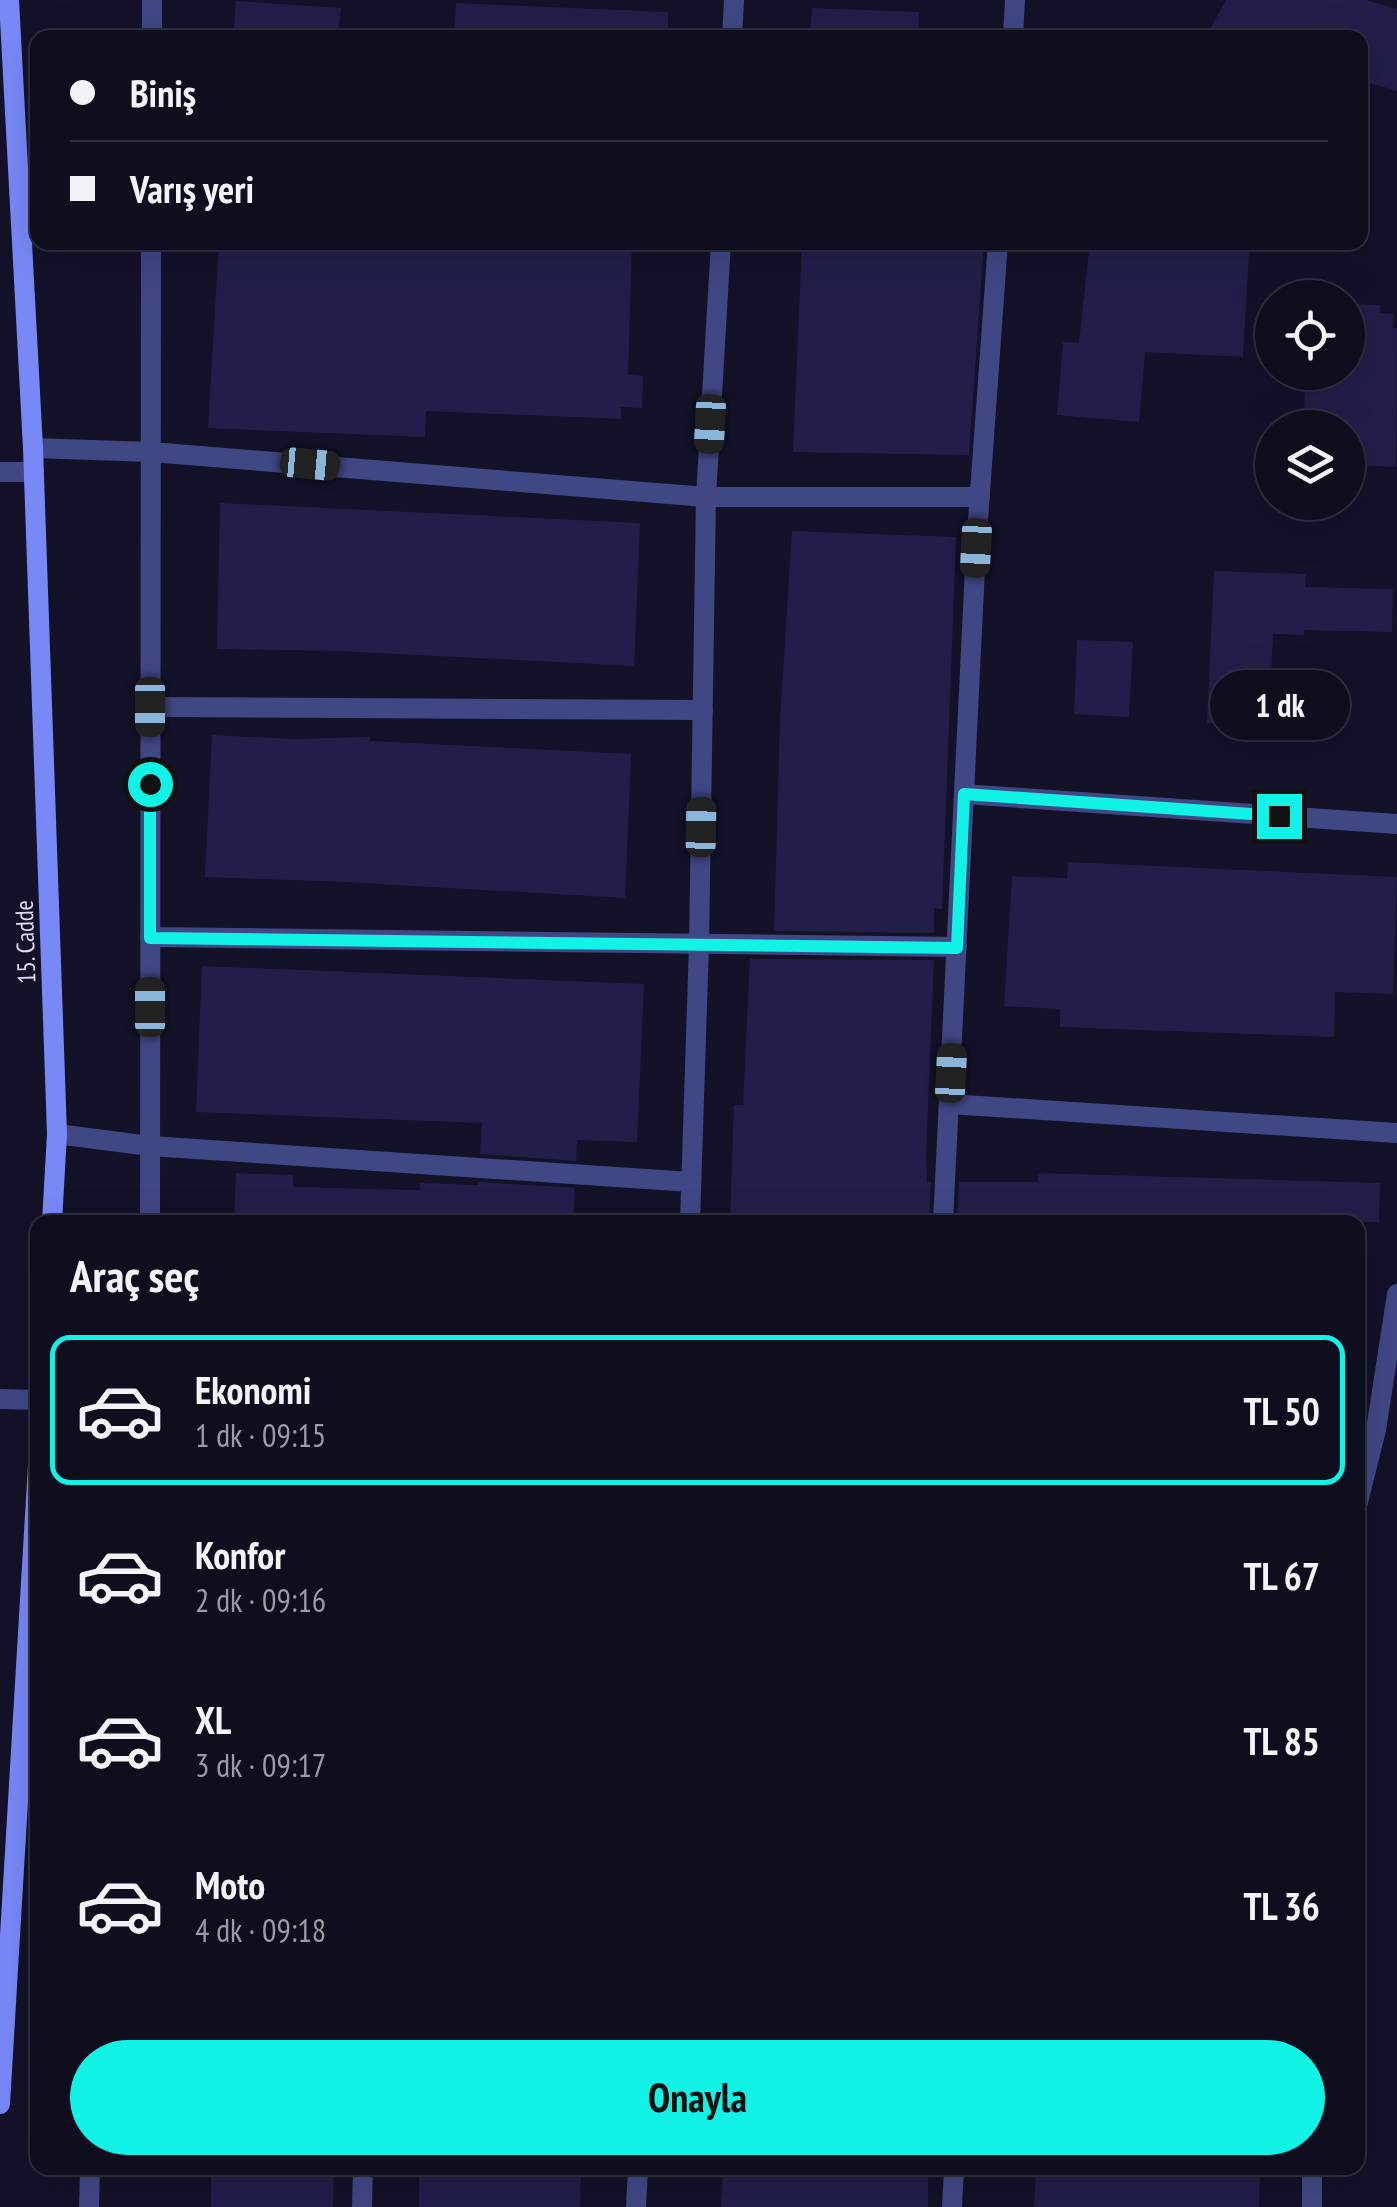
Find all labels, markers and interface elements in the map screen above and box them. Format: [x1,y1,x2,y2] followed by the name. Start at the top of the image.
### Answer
[130,68,196,117] text: Biniş
[130,164,254,213] text: Varış yeri
[1255,280,1365,520] map controls
[1255,280,1365,390] button: locate
[693,393,727,455] car
[1255,410,1365,520] button: layers
[279,446,341,482] car
[959,517,993,579] car
[1209,671,1349,741] callout: 1 dk
[135,677,165,737] car
[1255,684,1305,726] text: 1 dk
[128,762,173,807] route start
[1257,794,1302,839] route end
[685,797,717,857] car
[8,900,42,984] street label: 15. Cadde
[135,977,165,1037] car
[934,1042,968,1104] car
[70,1246,199,1304] text: Araç seç
[75,1365,165,1455] icon: car
[195,1365,311,1414] text: Ekonomi
[1243,1386,1320,1435] text: TL 50
[195,1414,326,1456] text: 1 dk · 09:15
[75,1530,165,1620] icon: car
[195,1530,285,1579] text: Konfor
[1243,1551,1320,1600] text: TL 67
[195,1579,326,1621] text: 2 dk · 09:16
[75,1695,165,1785] icon: car
[195,1695,231,1744] text: XL
[1243,1716,1320,1765] text: TL 85
[195,1744,326,1786] text: 3 dk · 09:17
[75,1860,165,1950] icon: car
[195,1860,265,1909] text: Moto
[1243,1881,1320,1930] text: TL 36
[195,1909,326,1951] text: 4 dk · 09:18
[70,2040,1325,2155] button: Onayla

